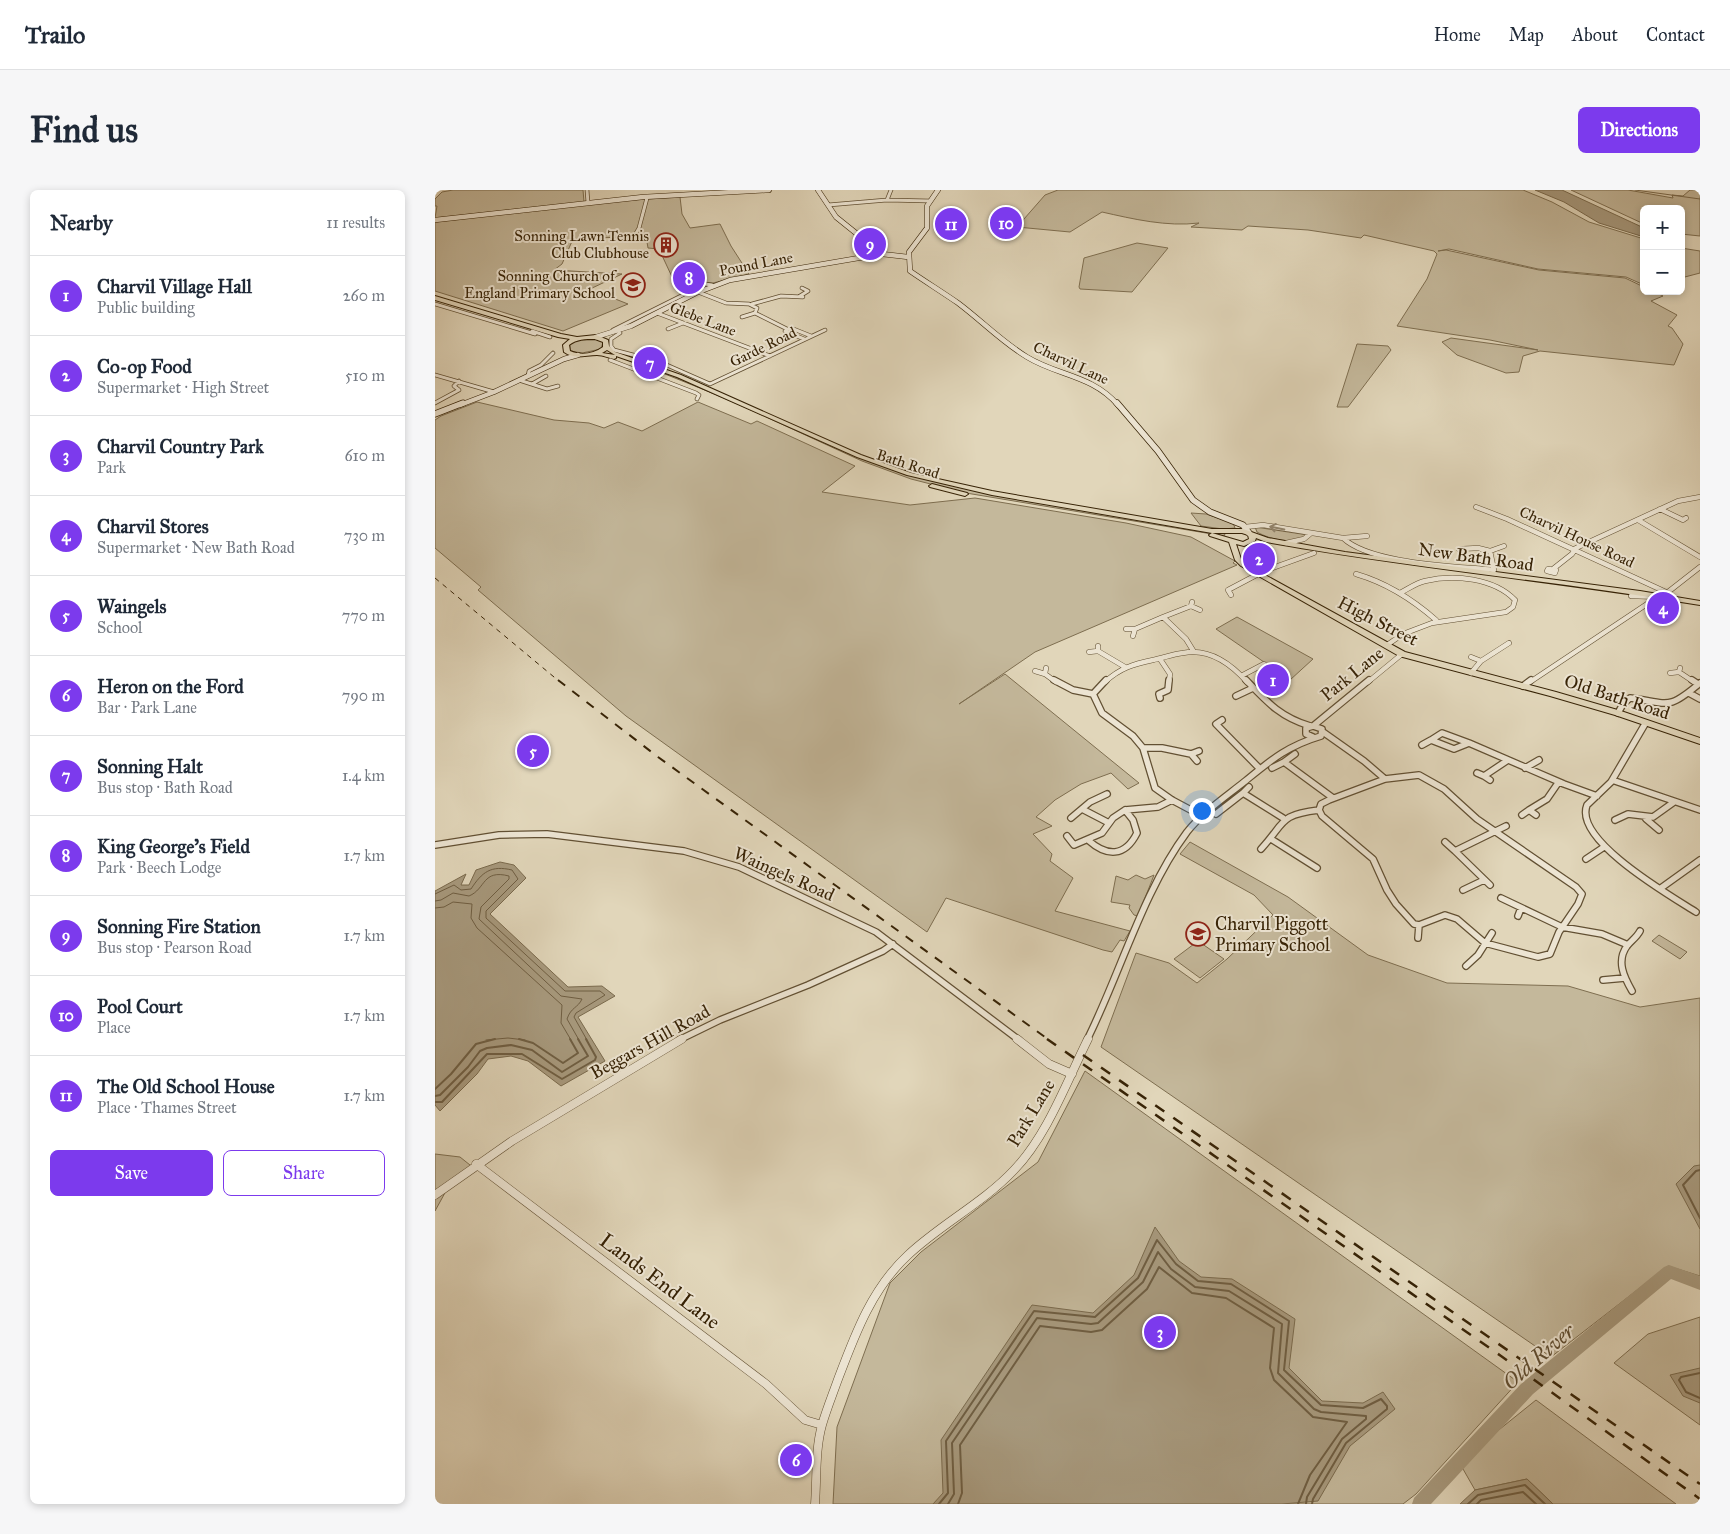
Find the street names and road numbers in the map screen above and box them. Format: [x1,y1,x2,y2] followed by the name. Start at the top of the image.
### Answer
[718,248,794,280] street label: Pound Lane
[667,298,739,340] street label: Glebe Lane
[727,323,800,371] street label: Garde Road
[1030,338,1112,388] street label: Charvil Lane
[874,445,942,483] street label: Bath Road
[1517,502,1638,572] street label: Charvil House Road
[1417,538,1535,576] street label: New Bath Road
[1334,591,1423,652] street label: High Street
[1316,642,1388,706] street label: Park Lane
[1562,670,1672,724] street label: Old Bath Road
[730,842,838,907] street label: Waingels Road
[586,1000,714,1085] street label: Beggars Hill Road
[1002,1075,1060,1151] street label: Park Lane
[594,1227,726,1335] street label: Lands End Lane

